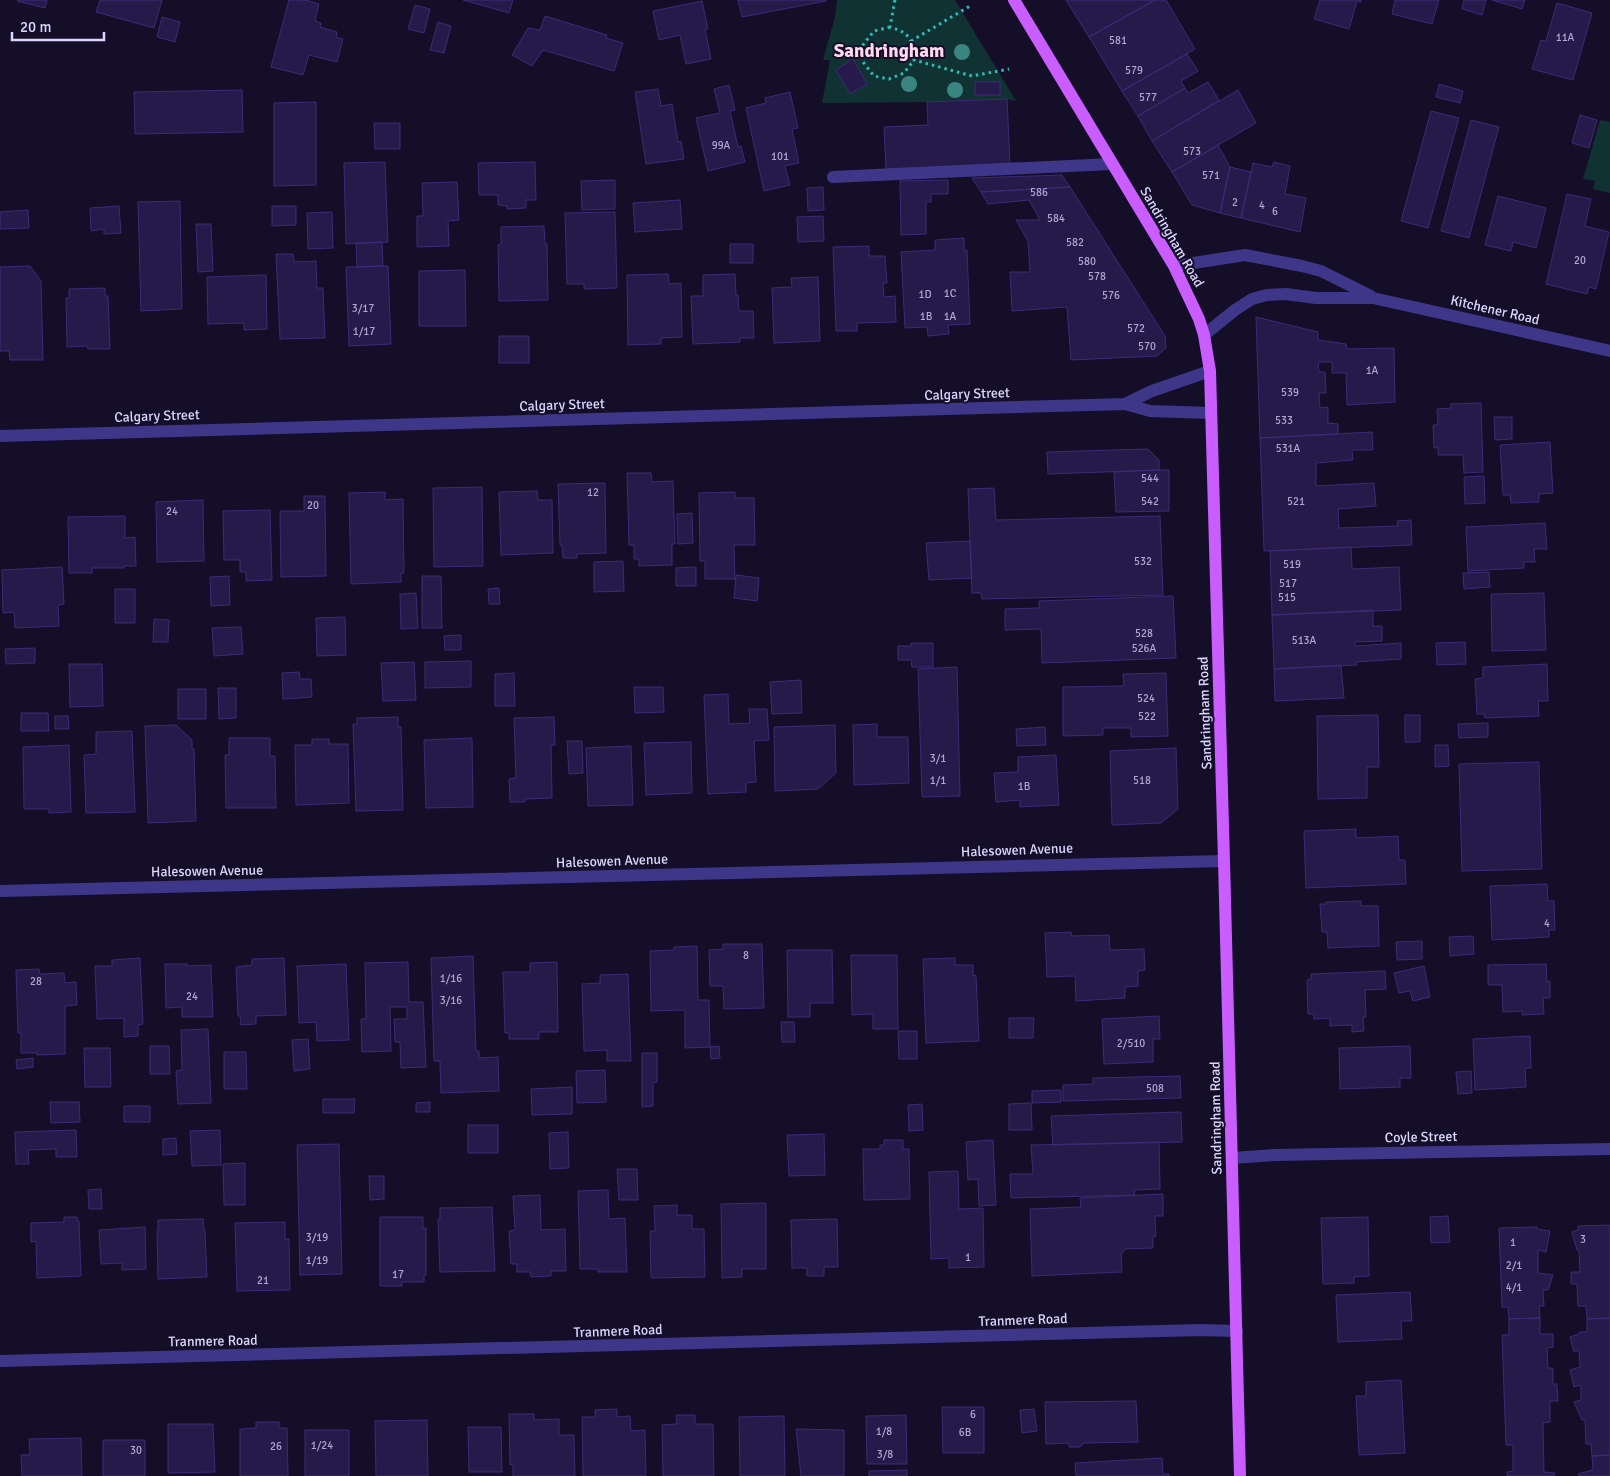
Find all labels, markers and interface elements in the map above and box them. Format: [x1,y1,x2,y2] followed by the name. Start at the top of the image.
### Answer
[12,10,105,42] scale bar
[20,18,51,36] text: 20 m
[1556,31,1575,44] house number: 11A
[1109,34,1127,47] house number: 581
[834,39,944,63] district label: Sandringham
[1125,64,1143,77] house number: 579
[1139,91,1157,104] house number: 577
[712,139,731,152] house number: 99A
[1183,145,1201,158] house number: 573
[771,150,789,163] house number: 101
[1202,169,1220,182] house number: 571
[1136,184,1208,290] street label: Sandringham Road
[1030,186,1048,199] house number: 586
[1232,196,1238,209] house number: 2
[1259,199,1265,212] house number: 4
[1272,205,1278,218] house number: 6
[1047,212,1065,225] house number: 584
[1066,236,1084,249] house number: 582
[1574,254,1586,267] house number: 20
[1078,255,1096,268] house number: 580
[1088,270,1106,283] house number: 578
[944,287,957,300] house number: 1C
[918,288,932,301] house number: 1D
[1102,289,1120,302] house number: 576
[1449,291,1541,329] street label: Kitchener Road
[352,302,374,315] house number: 3/17
[920,310,933,323] house number: 1B
[944,310,957,323] house number: 1A
[1127,322,1145,335] house number: 572
[353,325,375,338] house number: 1/17
[1138,340,1156,353] house number: 570
[1366,364,1379,377] house number: 1A
[924,384,1010,404] street label: Calgary Street
[1281,386,1299,399] house number: 539
[519,395,605,415] street label: Calgary Street
[114,406,200,426] street label: Calgary Street
[1275,414,1293,427] house number: 533
[1276,442,1301,455] house number: 531A
[1141,472,1159,485] house number: 544
[587,486,599,499] house number: 12
[1141,495,1159,508] house number: 542
[1287,495,1305,508] house number: 521
[307,499,319,512] house number: 20
[166,505,178,518] house number: 24
[1134,555,1152,568] house number: 532
[1283,558,1301,571] house number: 519
[1279,577,1297,590] house number: 517
[1278,591,1296,604] house number: 515
[1135,627,1153,640] house number: 528
[1292,634,1317,647] house number: 513A
[1132,642,1157,655] house number: 526A
[1195,656,1215,770] street label: Sandringham Road
[1137,692,1155,705] house number: 524
[1138,710,1156,723] house number: 522
[930,752,946,765] house number: 3/1
[930,774,946,787] house number: 1/1
[1133,774,1151,787] house number: 518
[1018,780,1031,793] house number: 1B
[961,840,1073,860] street label: Halesowen Avenue
[556,851,668,871] street label: Halesowen Avenue
[151,862,263,880] street label: Halesowen Avenue
[1544,917,1550,930] house number: 4
[743,949,749,962] house number: 8
[440,972,462,985] house number: 1/16
[30,975,42,988] house number: 28
[186,990,198,1003] house number: 24
[440,994,462,1007] house number: 3/16
[1117,1037,1145,1050] house number: 2/510
[1207,1061,1225,1175] street label: Sandringham Road
[1146,1082,1164,1095] house number: 508
[1385,1128,1457,1146] street label: Coyle Street
[306,1231,328,1244] house number: 3/19
[1580,1233,1586,1246] house number: 3
[1510,1236,1516,1249] house number: 1
[965,1251,971,1264] house number: 1
[306,1254,328,1267] house number: 1/19
[1506,1259,1522,1272] house number: 2/1
[392,1268,404,1281] house number: 17
[257,1274,269,1287] house number: 21
[1506,1281,1522,1294] house number: 4/1
[978,1310,1068,1330] street label: Tranmere Road
[573,1321,663,1341] street label: Tranmere Road
[168,1332,258,1350] street label: Tranmere Road
[970,1408,976,1421] house number: 6
[876,1425,892,1438] house number: 1/8
[959,1426,972,1439] house number: 6B
[311,1439,333,1452] house number: 1/24
[270,1440,282,1453] house number: 26
[130,1444,142,1457] house number: 30
[877,1448,893,1461] house number: 3/8

